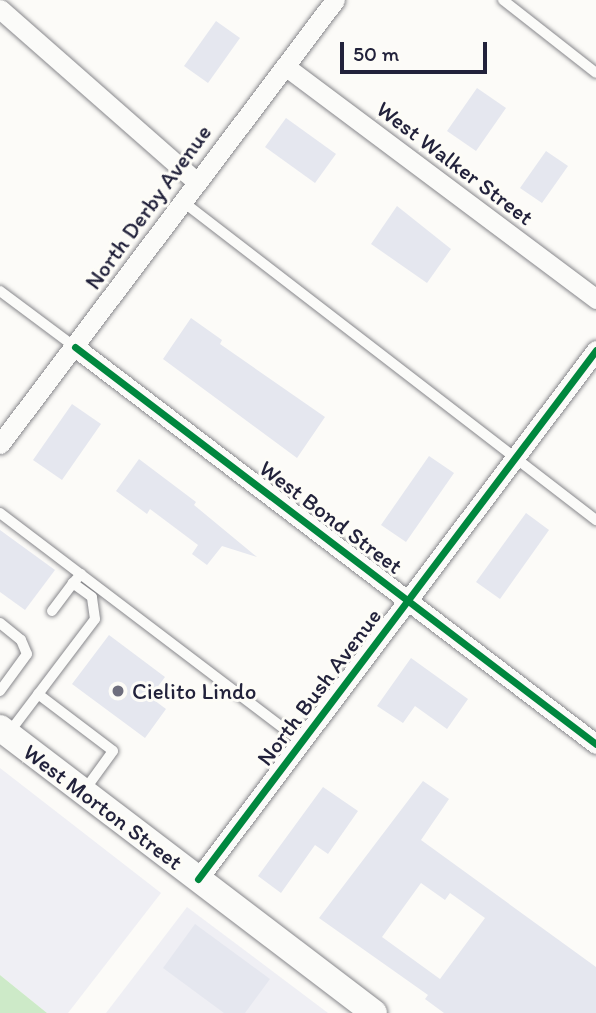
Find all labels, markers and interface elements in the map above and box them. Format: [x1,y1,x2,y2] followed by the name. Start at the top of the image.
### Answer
[344,28,491,72] scale bar
[353,41,399,66] text: 50 m
[371,95,539,231] street label: West Walker Street
[79,119,217,295] street label: North Derby Avenue
[254,454,408,580] street label: West Bond Street
[251,603,387,771] street label: North Bush Avenue
[132,677,256,705] place label: Cielito Lindo
[110,683,126,699] marker: Cielito Lindo
[18,738,188,876] street label: West Morton Street

